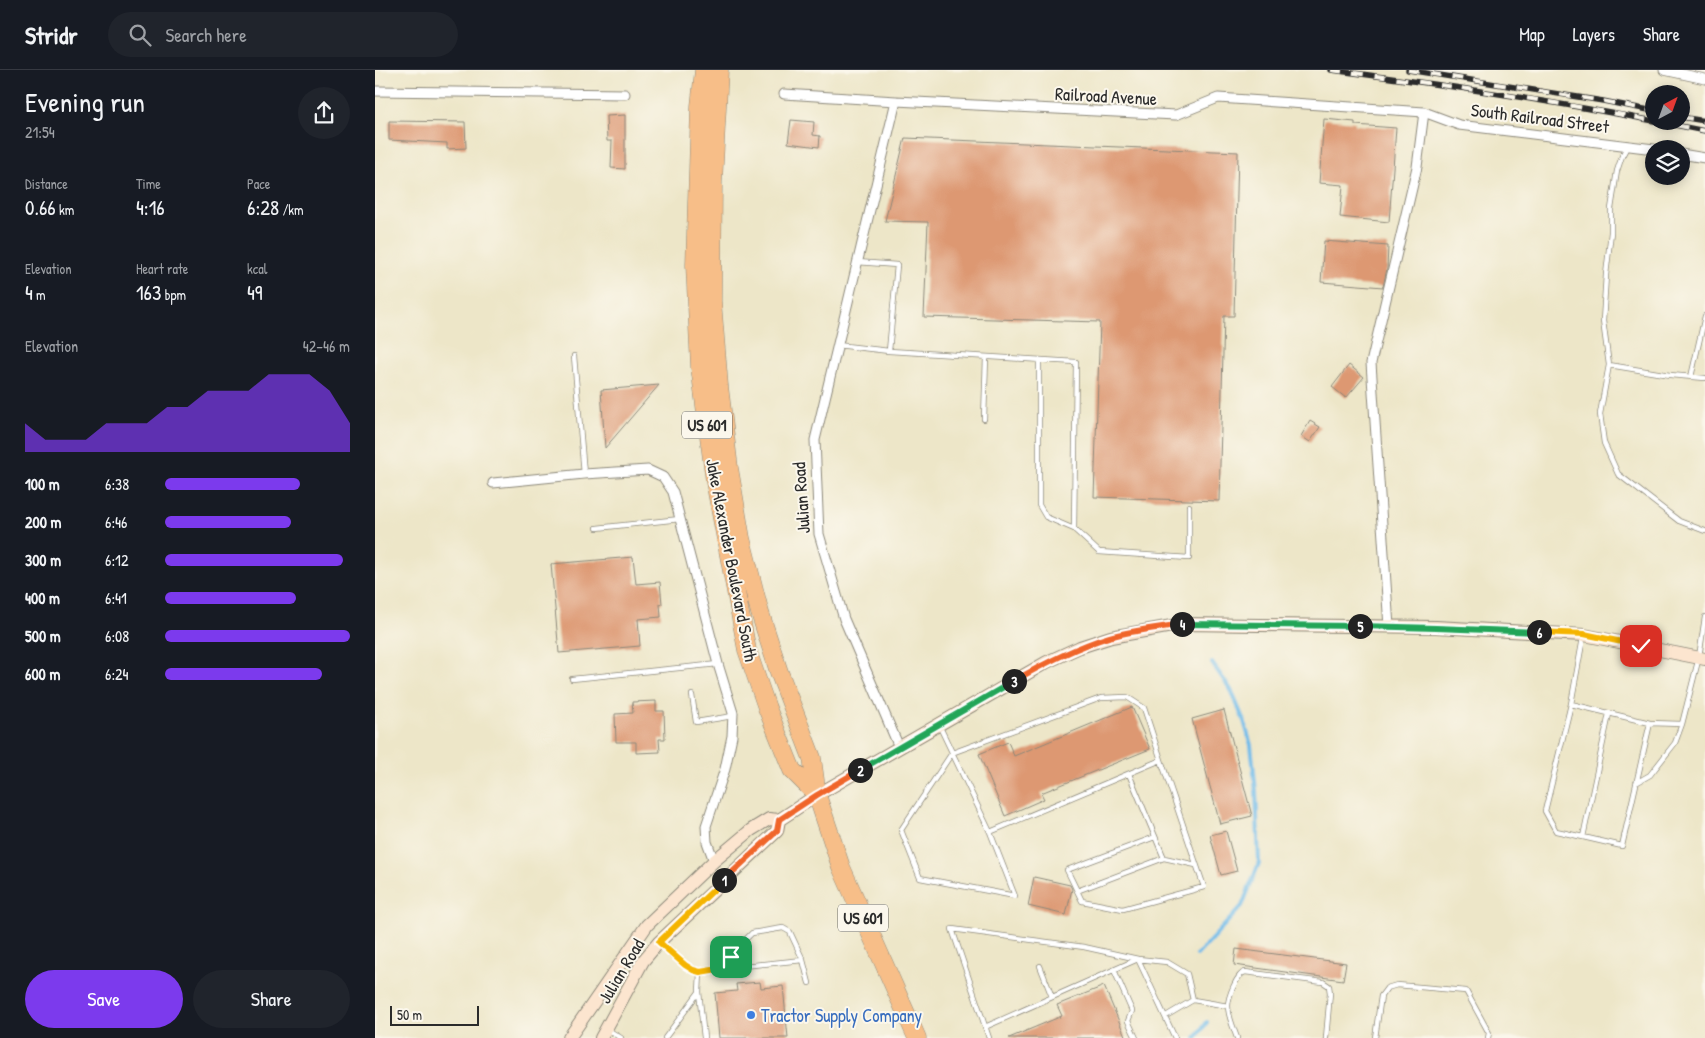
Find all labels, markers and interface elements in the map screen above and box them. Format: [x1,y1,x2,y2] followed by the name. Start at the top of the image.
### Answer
[108,12,458,57] search box
[25,19,78,51] text: Stridr
[126,21,154,49] icon: search
[166,22,247,48] text: Search here
[1519,22,1545,47] text: Map
[1573,22,1615,47] text: Layers
[1643,22,1680,47] text: Share
[1054,81,1158,111] street label: Railroad Avenue
[25,83,145,121] text: Evening run
[1645,85,1690,130] north arrow
[1645,85,1690,185] map controls
[298,87,350,139] button: share
[1470,97,1611,139] street label: South Railroad Street
[25,121,55,143] text: 21:54
[1645,140,1690,185] button: layers
[25,174,68,193] text: Distance
[136,174,161,193] text: Time
[247,174,270,193] text: Pace
[25,193,56,222] text: 0.66
[136,193,165,222] text: 4:16
[247,193,279,222] text: 6:28
[56,200,74,219] text: km
[279,200,304,219] text: /km
[25,259,72,278] text: Elevation
[136,259,188,278] text: Heart rate
[247,259,267,278] text: kcal
[25,278,33,307] text: 4
[136,278,161,307] text: 163
[247,278,263,307] text: 49
[33,285,46,304] text: m
[161,285,186,304] text: bpm
[25,335,78,357] text: Elevation
[303,335,350,357] text: 42–46 m
[682,412,732,438] road number: US 601
[700,456,764,664] street label: Jake Alexander Boulevard South
[786,461,816,535] street label: Julian Road
[25,473,60,495] text: 100 m
[105,473,129,495] text: 6:38
[25,511,61,533] text: 200 m
[105,511,127,533] text: 6:46
[25,549,61,571] text: 300 m
[105,549,128,571] text: 6:12
[25,587,60,609] text: 400 m
[105,587,127,609] text: 6:41
[1169,612,1195,636] pin: 4
[1347,614,1373,638] pin: 5
[1180,615,1185,634] text: 4
[1358,617,1363,636] text: 5
[1527,620,1551,644] pin: 6
[1537,623,1542,642] text: 6
[25,625,61,647] text: 500 m
[105,625,129,647] text: 6:08
[1620,625,1662,667] pin
[1627,632,1655,660] icon: check
[25,663,60,685] text: 600 m
[105,663,129,685] text: 6:24
[1001,668,1027,694] pin: 3
[1011,672,1018,691] text: 3
[847,758,873,782] pin: 2
[857,761,864,780] text: 2
[711,868,737,892] pin: 1
[722,871,727,890] text: 1
[838,904,888,931] road number: US 601
[592,934,650,1008] street label: Julian Road
[710,936,752,978] pin
[717,943,745,971] icon: arrive
[25,970,183,1028] button: Save
[193,970,350,1028] button: Share
[390,1003,479,1026] scale bar
[761,1003,923,1028] place label: Tractor Supply Company
[397,1005,422,1024] text: 50 m
[745,1009,757,1021] marker: Tractor Supply Company

